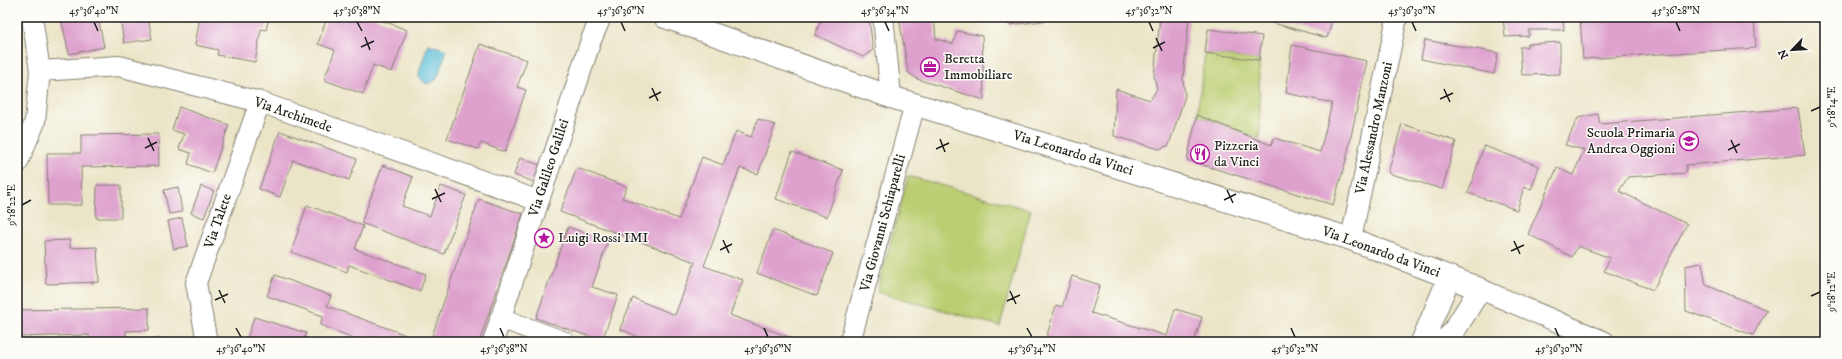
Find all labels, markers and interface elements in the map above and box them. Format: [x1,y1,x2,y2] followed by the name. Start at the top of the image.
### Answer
[69,5,119,17] text: 45°36'40"N
[333,5,381,17] text: 45°36'38"N
[597,5,645,17] text: 45°36'36"N
[861,5,909,17] text: 45°36'34"N
[1125,5,1173,17] text: 45°36'32"N
[1388,5,1436,17] text: 45°36'30"N
[1652,5,1700,17] text: 45°36'28"N
[1772,30,1812,70] north arrow
[1776,47,1792,61] text: N
[944,50,1013,84] place label: Beretta Immobiliare
[919,56,941,78] office icon: Beretta Immobiliare
[1351,60,1397,197] street label: Via Alessandro Manzoni
[1826,87,1838,128] text: 9°18'14"E
[251,93,335,137] street label: Via Archimede
[524,116,573,220] street label: Via Galileo Galilei
[1587,124,1675,158] place label: Scuola Primaria Andrea Oggioni
[1010,126,1136,180] street label: Via Leonardo da Vinci
[1678,130,1700,152] school or university icon: Scuola Primaria Andrea Oggioni
[1214,137,1260,171] place label: Pizzeria da Vinci
[1189,143,1211,165] restaurant icon: Pizzeria da Vinci
[856,152,910,294] street label: Via Giovanni Schiaparelli
[6,184,18,227] text: 9°18'22"E
[200,191,236,252] street label: Via Talete
[1319,222,1443,282] street label: Via Leonardo da Vinci
[533,227,555,249] place icon: Luigi Rossi IMI
[558,229,648,247] place label: Luigi Rossi IMI
[1826,272,1838,313] text: 9°18'12"E
[216,343,266,355] text: 45°36'40"N
[480,343,528,355] text: 45°36'38"N
[744,343,792,355] text: 45°36'36"N
[1008,343,1056,355] text: 45°36'34"N
[1271,343,1319,355] text: 45°36'32"N
[1535,343,1583,355] text: 45°36'30"N

